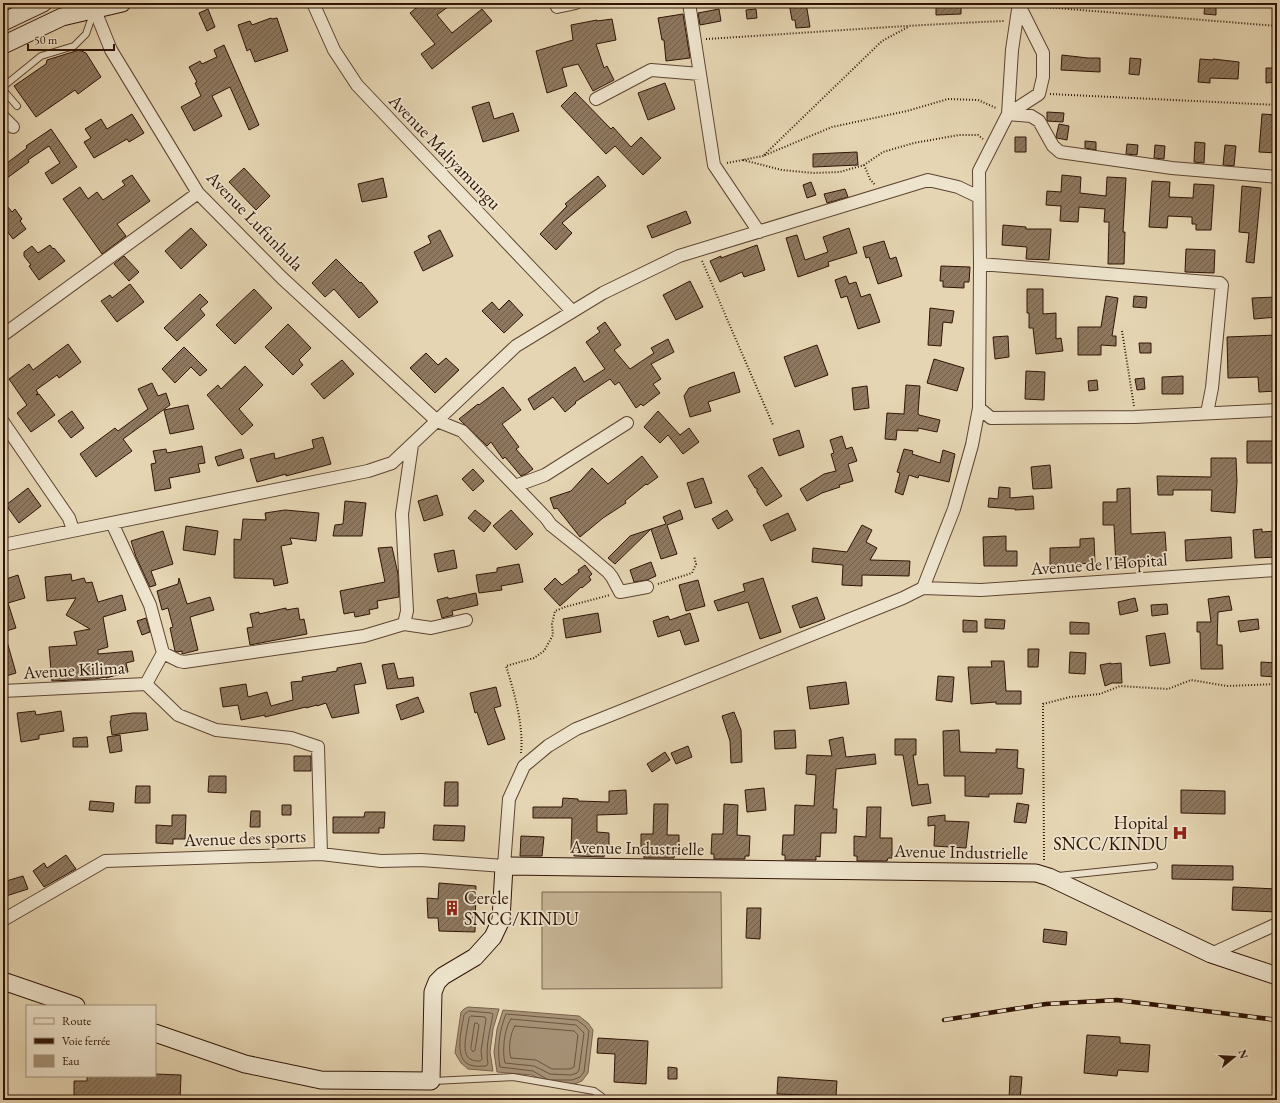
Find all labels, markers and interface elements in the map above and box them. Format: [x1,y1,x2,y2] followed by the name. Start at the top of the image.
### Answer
[28,26,114,52] scale bar
[34,32,58,48] text: 50 m
[384,88,507,215] street label: Avenue Maliyamungu
[201,165,309,276] street label: Avenue Lufunhula
[1029,547,1168,580] street label: Avenue de l'Hopital
[22,655,126,684] street label: Avenue Kilima
[1053,811,1169,855] place label: Hopital SNCC/KINDU
[182,824,307,851] street label: Avenue des sports
[1171,824,1189,842] hospital icon: Hopital SNCC/KINDU
[569,835,704,860] street label: Avenue Industrielle
[893,839,1028,864] street label: Avenue Industrielle
[464,886,580,930] place label: Cercle SNCC/KINDU
[443,899,461,917] building icon: Cercle SNCC/KINDU
[26,1005,156,1077] legend
[62,1013,92,1029] text: Route
[62,1033,111,1049] text: Voie ferrée
[1214,1037,1254,1077] north arrow
[1235,1048,1252,1060] text: N
[62,1053,80,1069] text: Eau

